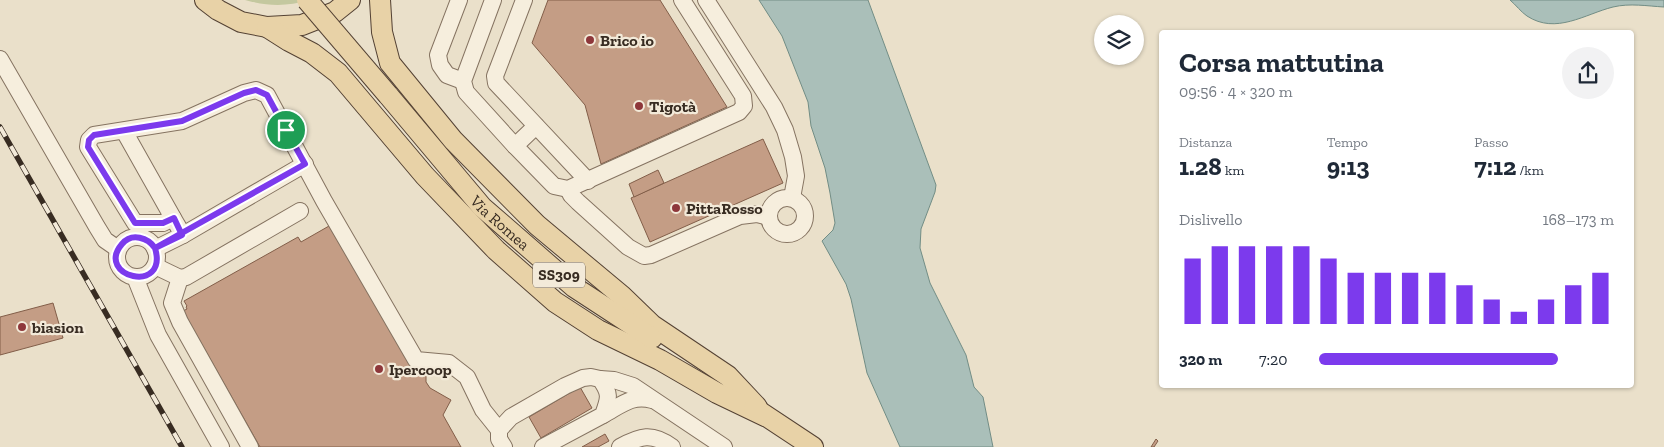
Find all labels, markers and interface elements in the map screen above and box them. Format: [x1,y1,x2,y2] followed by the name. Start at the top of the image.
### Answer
[1094,15,1144,65] map controls
[1094,15,1144,65] button: layers
[600,31,654,50] place label: Brico io
[584,34,596,46] marker: Brico io
[1179,46,1384,79] text: Corsa mattutina
[1562,47,1614,99] button: share
[1179,82,1293,101] text: 09:56 · 4 × 320 m
[649,97,696,116] place label: Tigotà
[633,100,645,112] marker: Tigotà
[265,109,307,151] pin
[272,116,300,144] icon: arrive
[1179,134,1232,151] text: Distanza
[1327,134,1368,151] text: Tempo
[1474,134,1509,151] text: Passo
[1179,151,1222,181] text: 1.28
[1327,151,1370,181] text: 9:13
[1474,151,1516,181] text: 7:12
[1222,162,1244,179] text: km
[1516,162,1544,179] text: /km
[466,190,534,254] street label: Via Romea
[686,199,763,218] place label: PittaRosso
[670,202,682,214] marker: PittaRosso
[1179,210,1242,229] text: Dislivello
[1542,210,1614,229] text: 168–173 m
[533,262,585,288] road number: SS309
[31,318,84,337] place label: biasion
[16,321,28,333] marker: biasion
[1179,350,1222,369] text: 320 m
[1259,350,1288,369] text: 7:20
[389,360,452,379] place label: Ipercoop
[373,363,385,375] marker: Ipercoop

